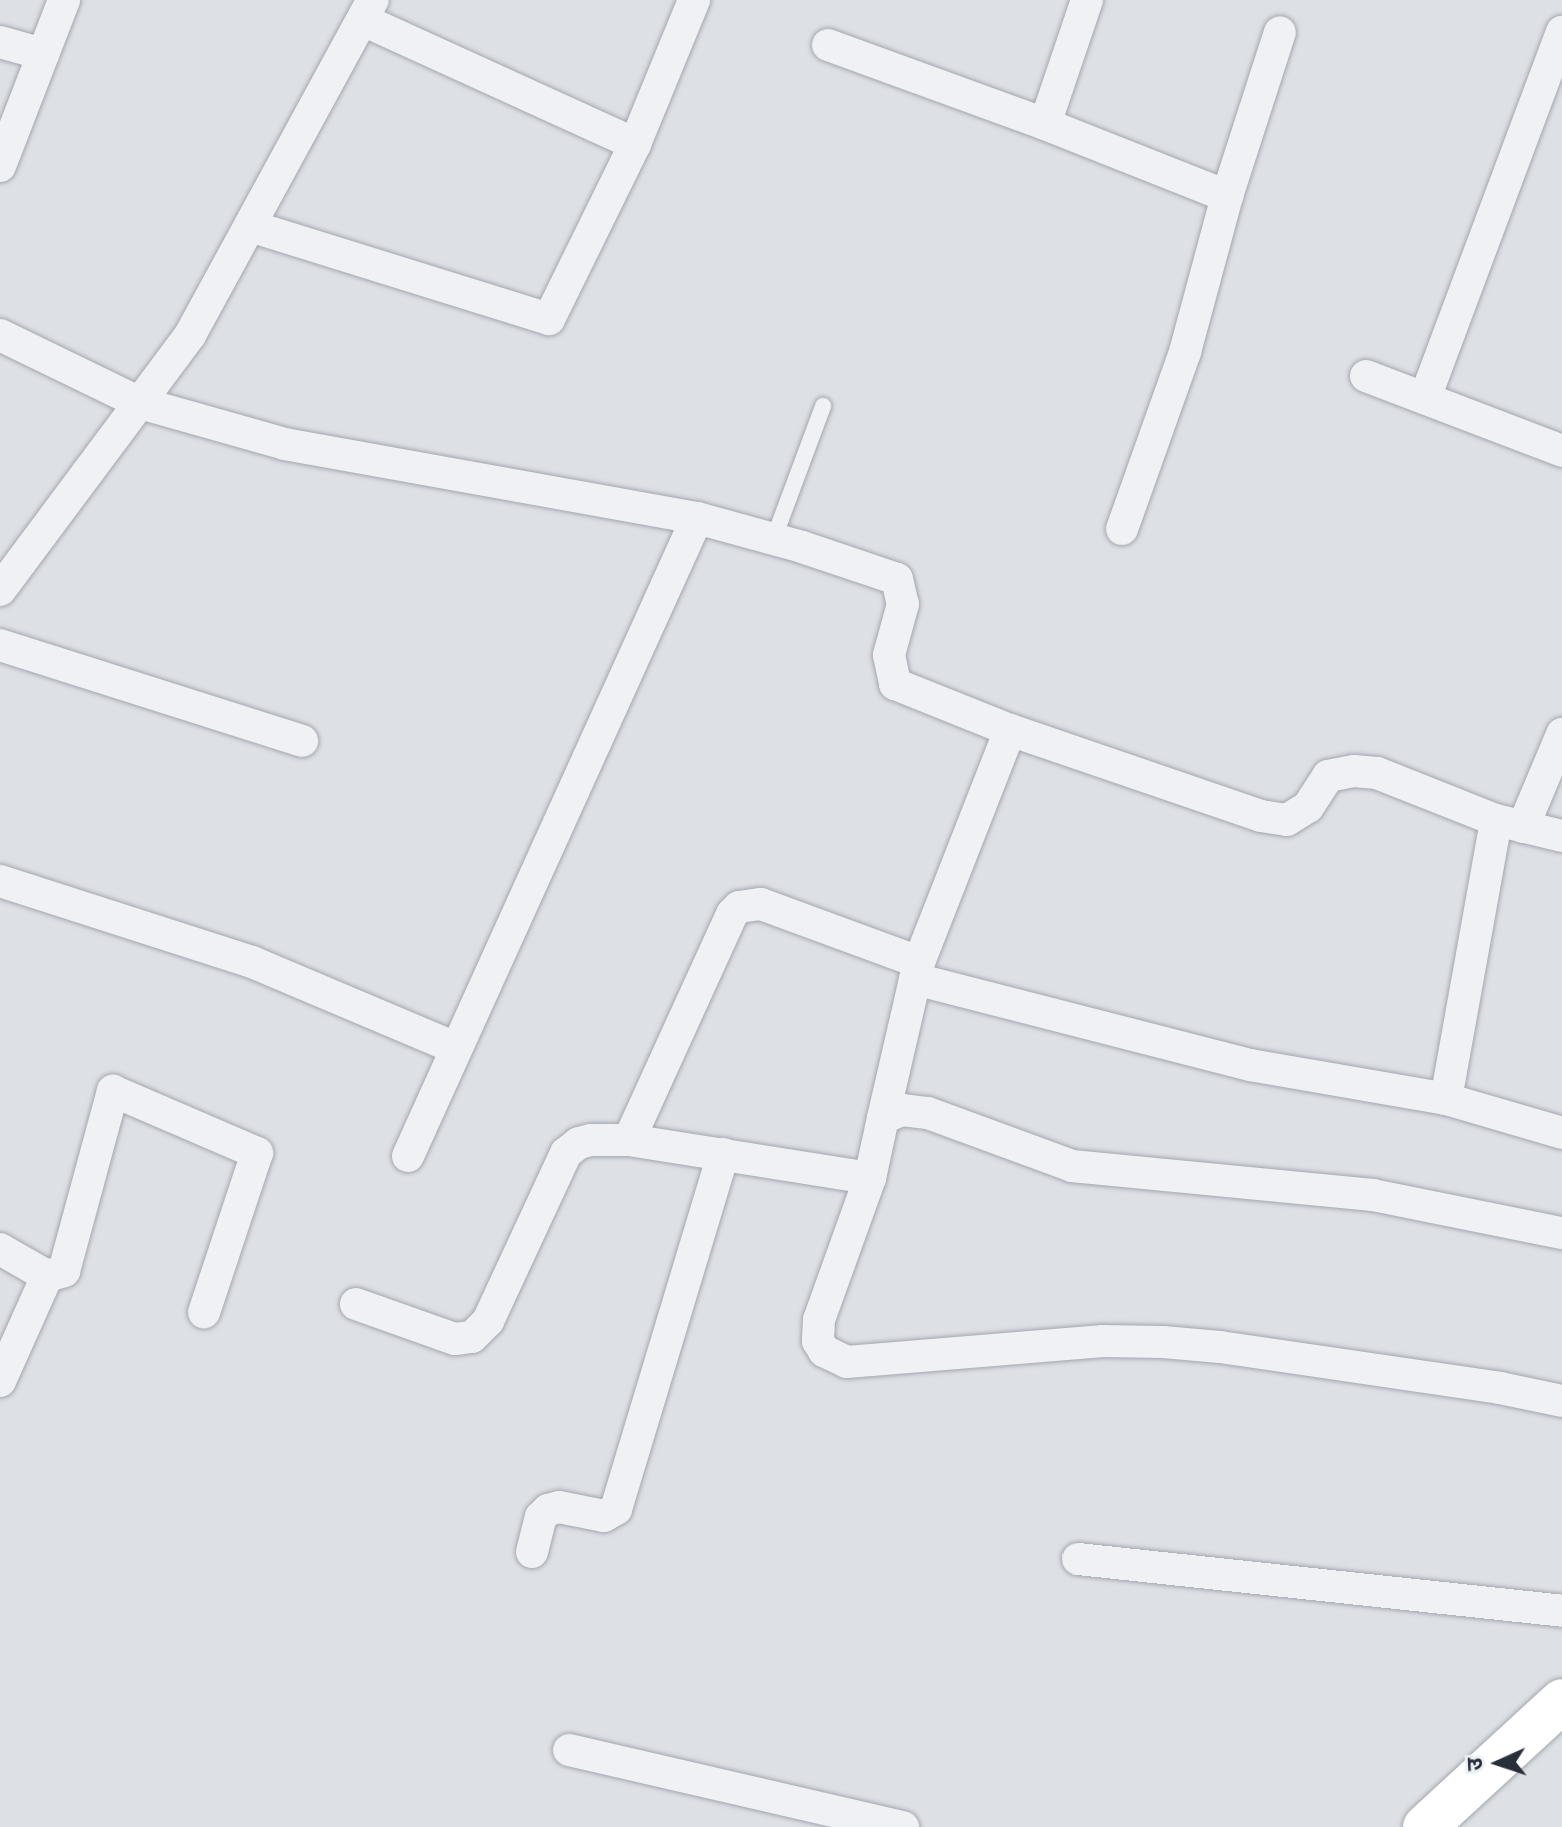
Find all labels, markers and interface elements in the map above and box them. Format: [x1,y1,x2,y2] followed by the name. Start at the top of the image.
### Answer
[1458,1723,1538,1803] north arrow
[1461,1757,1486,1771] text: उ

